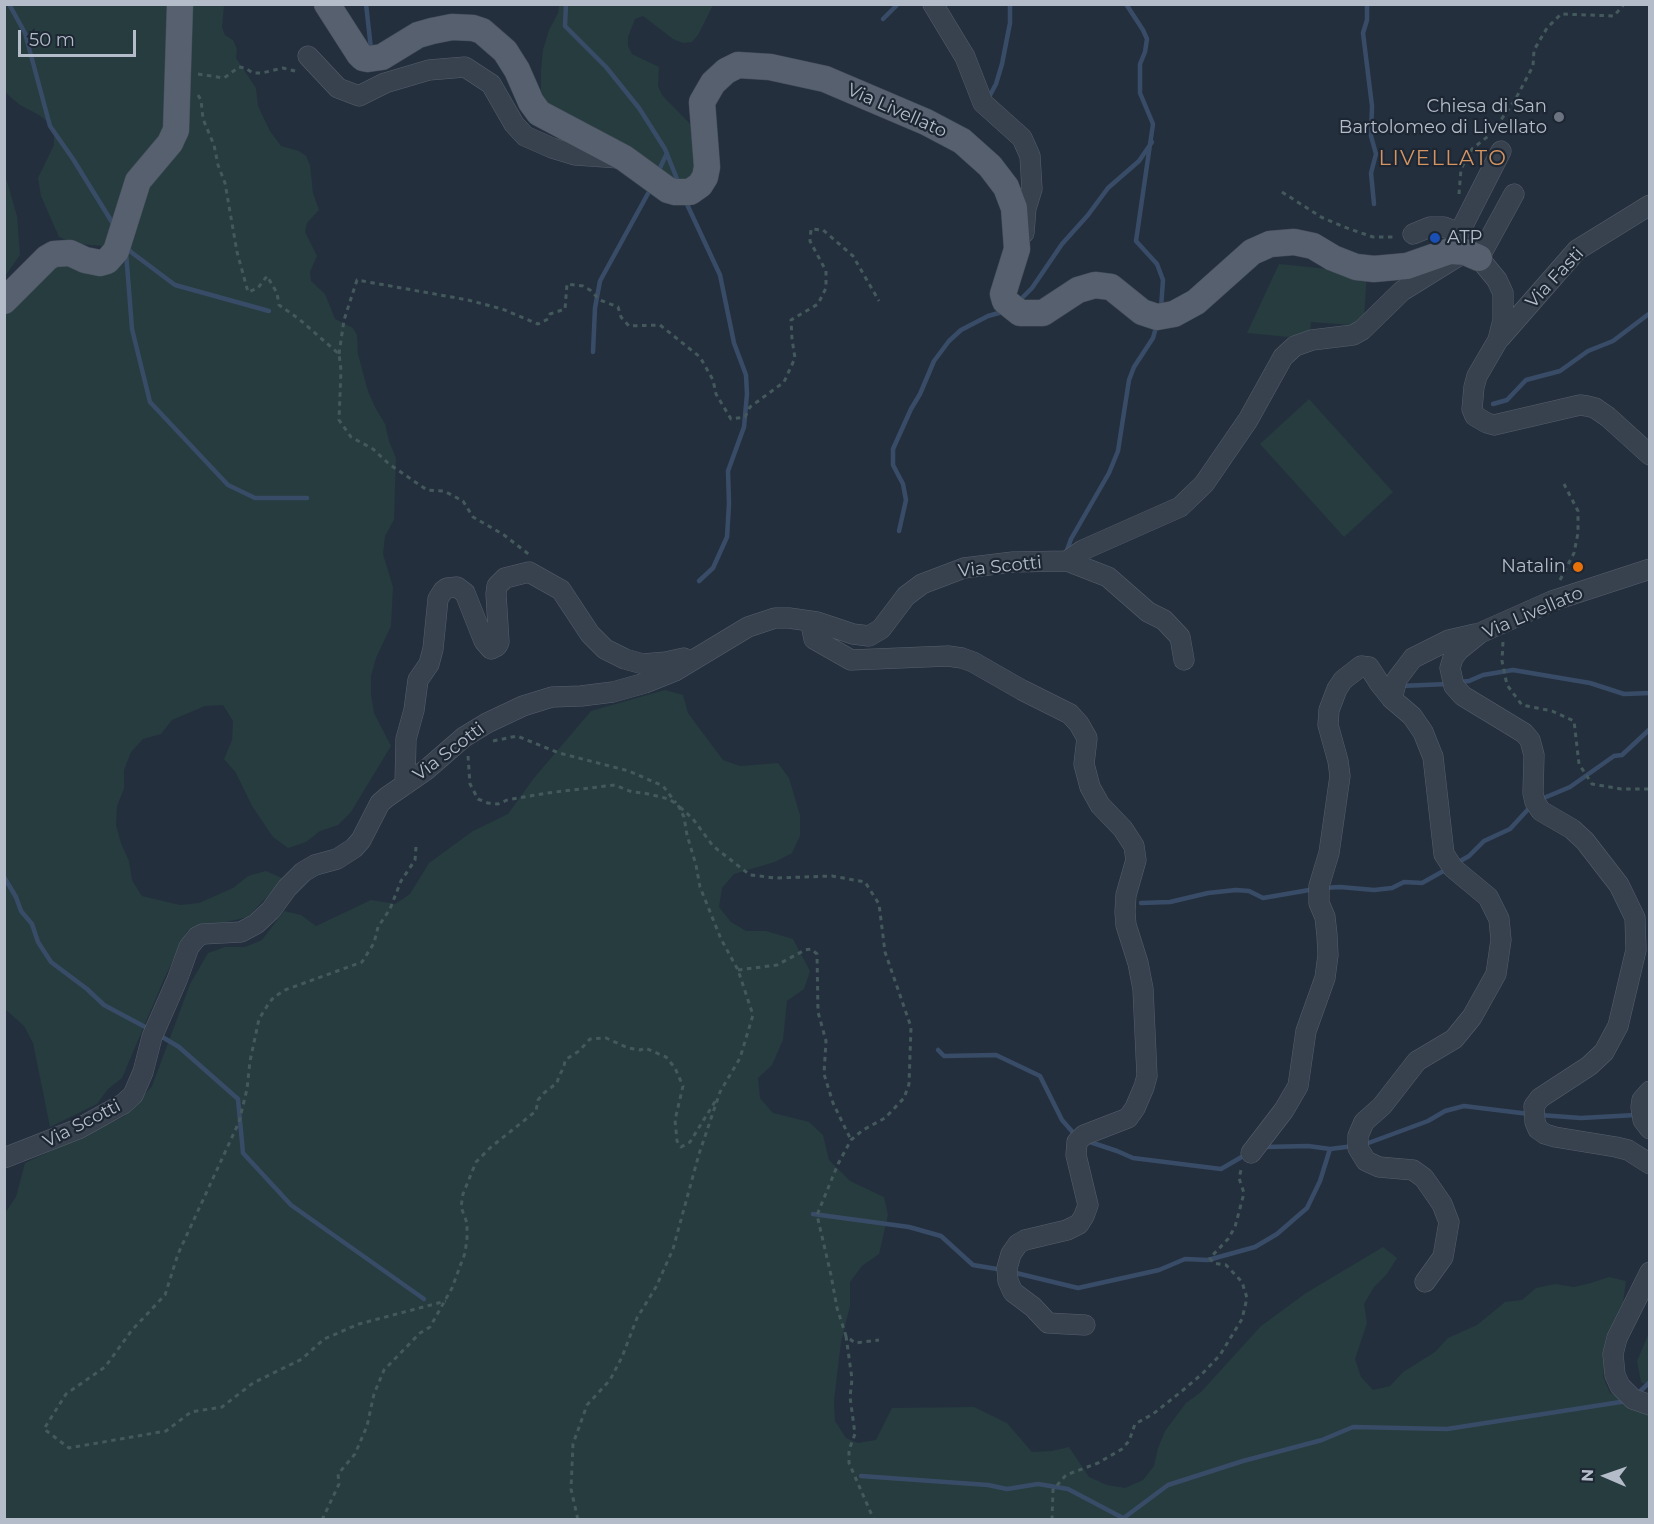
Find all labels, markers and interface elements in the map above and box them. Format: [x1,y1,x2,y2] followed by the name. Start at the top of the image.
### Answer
[21,18,140,56] scale bar
[29,29,75,51] text: 50 m
[844,79,950,143] street label: Via Livellato
[1339,96,1547,138] place label: Chiesa di San Bartolomeo di Livellato
[1552,110,1566,124] marker: Chiesa di San Bartolomeo di Livellato
[1379,146,1507,172] district label: LIVELLATO
[1447,227,1483,249] place label: ATP
[1428,231,1442,245] marker: ATP
[1522,243,1588,313] street label: Via Fasti
[957,552,1043,582] street label: Via Scotti
[1501,556,1566,578] place label: Natalin
[1571,560,1585,574] marker: Natalin
[1480,582,1586,644] street label: Via Livellato
[409,718,489,786] street label: Via Scotti
[40,1095,124,1153] street label: Via Scotti
[1576,1446,1636,1506] north arrow
[1578,1469,1597,1482] text: N

